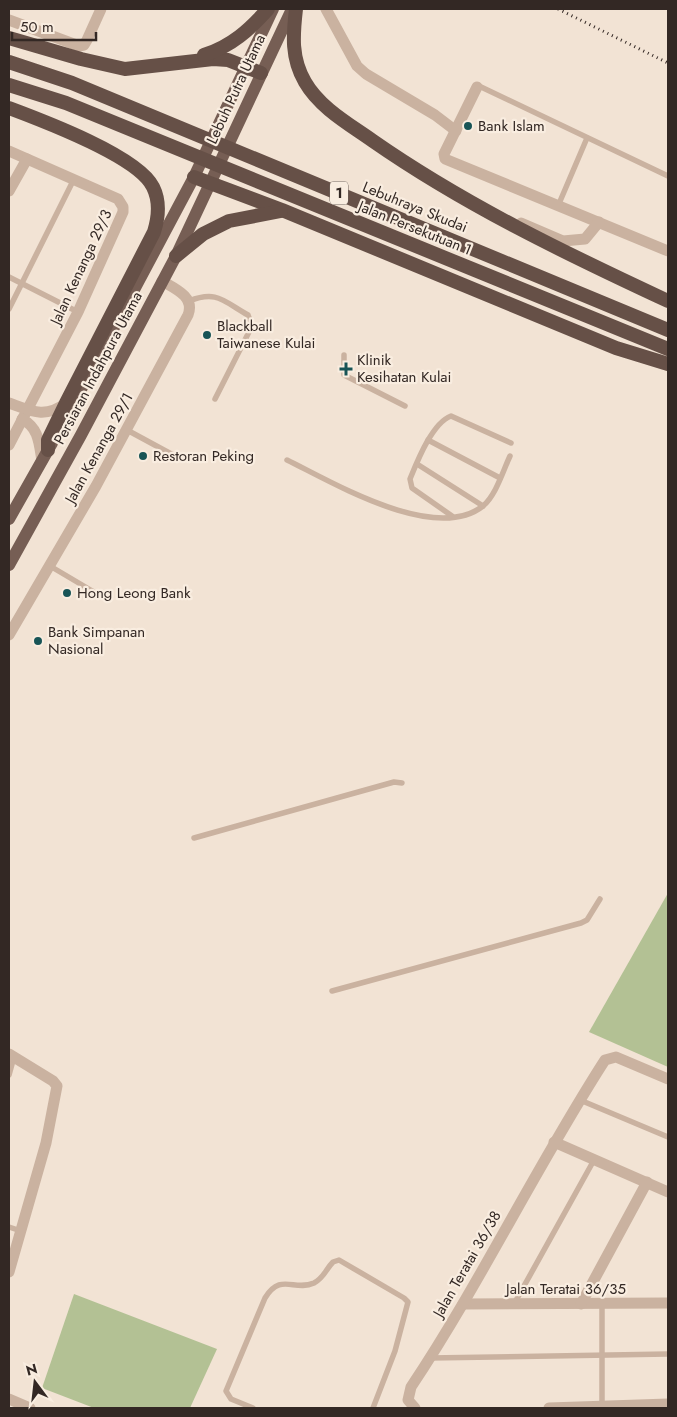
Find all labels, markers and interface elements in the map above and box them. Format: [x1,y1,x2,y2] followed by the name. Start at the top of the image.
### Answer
[12,10,96,42] scale bar
[20,16,54,38] text: 50 m
[201,31,271,147] street label: Lebuh Putra Utama
[478,115,545,137] place label: Bank Islam
[462,120,474,132] marker: Bank Islam
[359,176,471,238] street label: Lebuhraya Skudai
[330,182,348,204] road number: 1
[353,194,475,261] street label: Jalan Persekutuan 1
[44,206,117,330] street label: Jalan Kenanga 29/3
[48,288,148,448] street label: Persiaran Indahpura Utama
[217,315,315,354] place label: Blackball Taiwanese Kulai
[201,329,213,341] marker: Blackball Taiwanese Kulai
[357,349,451,388] place label: Klinik Kesihatan Kulai
[339,362,353,376] marker: Klinik Kesihatan Kulai
[58,389,139,509] street label: Jalan Kenanga 29/1
[153,445,254,467] place label: Restoran Peking
[137,450,149,462] marker: Restoran Peking
[77,582,191,604] place label: Hong Leong Bank
[61,587,73,599] marker: Hong Leong Bank
[48,621,145,660] place label: Bank Simpanan Nasional
[32,635,44,647] marker: Bank Simpanan Nasional
[427,1207,506,1323] street label: Jalan Teratai 36/38
[504,1278,626,1300] street label: Jalan Teratai 36/35
[10,1357,60,1407] north arrow
[24,1358,40,1381] text: N

